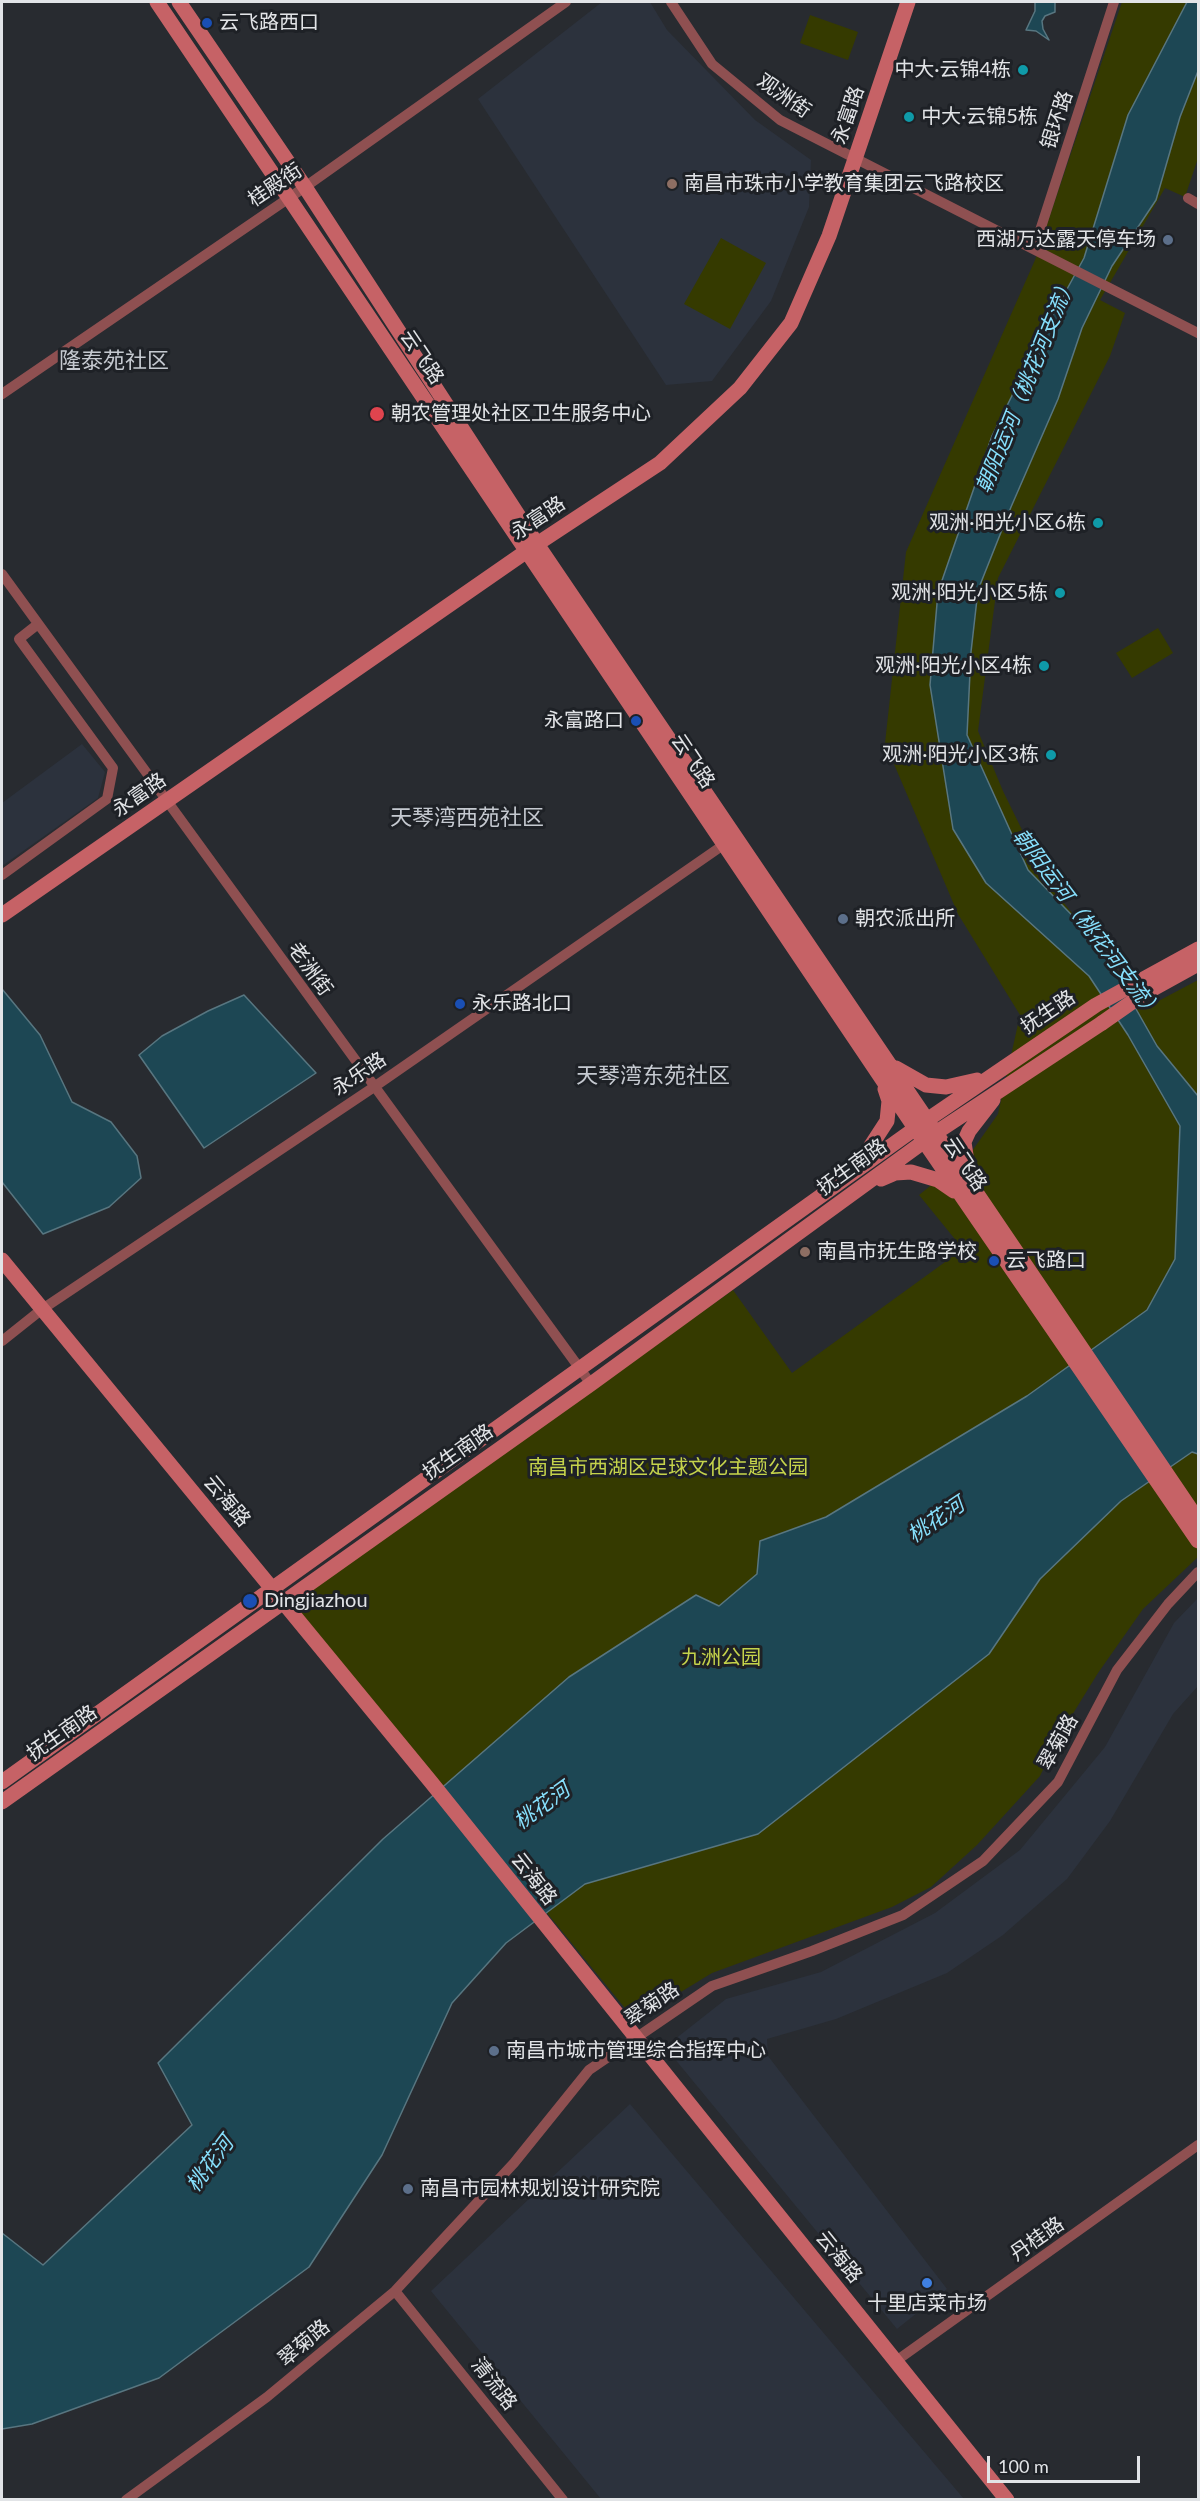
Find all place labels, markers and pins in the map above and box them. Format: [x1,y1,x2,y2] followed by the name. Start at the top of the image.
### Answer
[219,11,319,35] place label: 云飞路西口
[200,16,214,30] marker: 云飞路西口
[894,58,1011,82] place label: 中大·云锦4栋
[1016,63,1030,77] marker: 中大·云锦4栋
[921,105,1038,129] place label: 中大·云锦5栋
[902,110,916,124] marker: 中大·云锦5栋
[684,172,1004,196] place label: 南昌市珠市小学教育集团云飞路校区
[665,177,679,191] marker: 南昌市珠市小学教育集团云飞路校区
[976,228,1156,252] place label: 西湖万达露天停车场
[1161,233,1175,247] marker: 西湖万达露天停车场
[391,402,651,426] place label: 朝农管理处社区卫生服务中心
[368,405,386,423] marker: 朝农管理处社区卫生服务中心
[929,511,1086,535] place label: 观洲·阳光小区6栋
[1091,516,1105,530] marker: 观洲·阳光小区6栋
[891,581,1048,605] place label: 观洲·阳光小区5栋
[1053,586,1067,600] marker: 观洲·阳光小区5栋
[875,654,1032,678] place label: 观洲·阳光小区4栋
[1037,659,1051,673] marker: 观洲·阳光小区4栋
[544,709,624,733] place label: 永富路口
[629,714,643,728] marker: 永富路口
[882,743,1039,767] place label: 观洲·阳光小区3栋
[1044,748,1058,762] marker: 观洲·阳光小区3栋
[855,907,955,931] place label: 朝农派出所
[836,912,850,926] marker: 朝农派出所
[472,992,572,1016] place label: 永乐路北口
[453,997,467,1011] marker: 永乐路北口
[817,1240,977,1264] place label: 南昌市抚生路学校
[798,1245,812,1259] marker: 南昌市抚生路学校
[1006,1249,1086,1273] place label: 云飞路口
[987,1254,1001,1268] marker: 云飞路口
[264,1589,368,1613] place label: Dingjiazhou
[241,1592,259,1610] marker: Dingjiazhou
[506,2039,766,2063] place label: 南昌市城市管理综合指挥中心
[487,2044,501,2058] marker: 南昌市城市管理综合指挥中心
[420,2177,660,2201] place label: 南昌市园林规划设计研究院
[401,2182,415,2196] marker: 南昌市园林规划设计研究院
[920,2276,934,2290] marker: 十里店菜市场
[867,2292,987,2316] place label: 十里店菜市场

